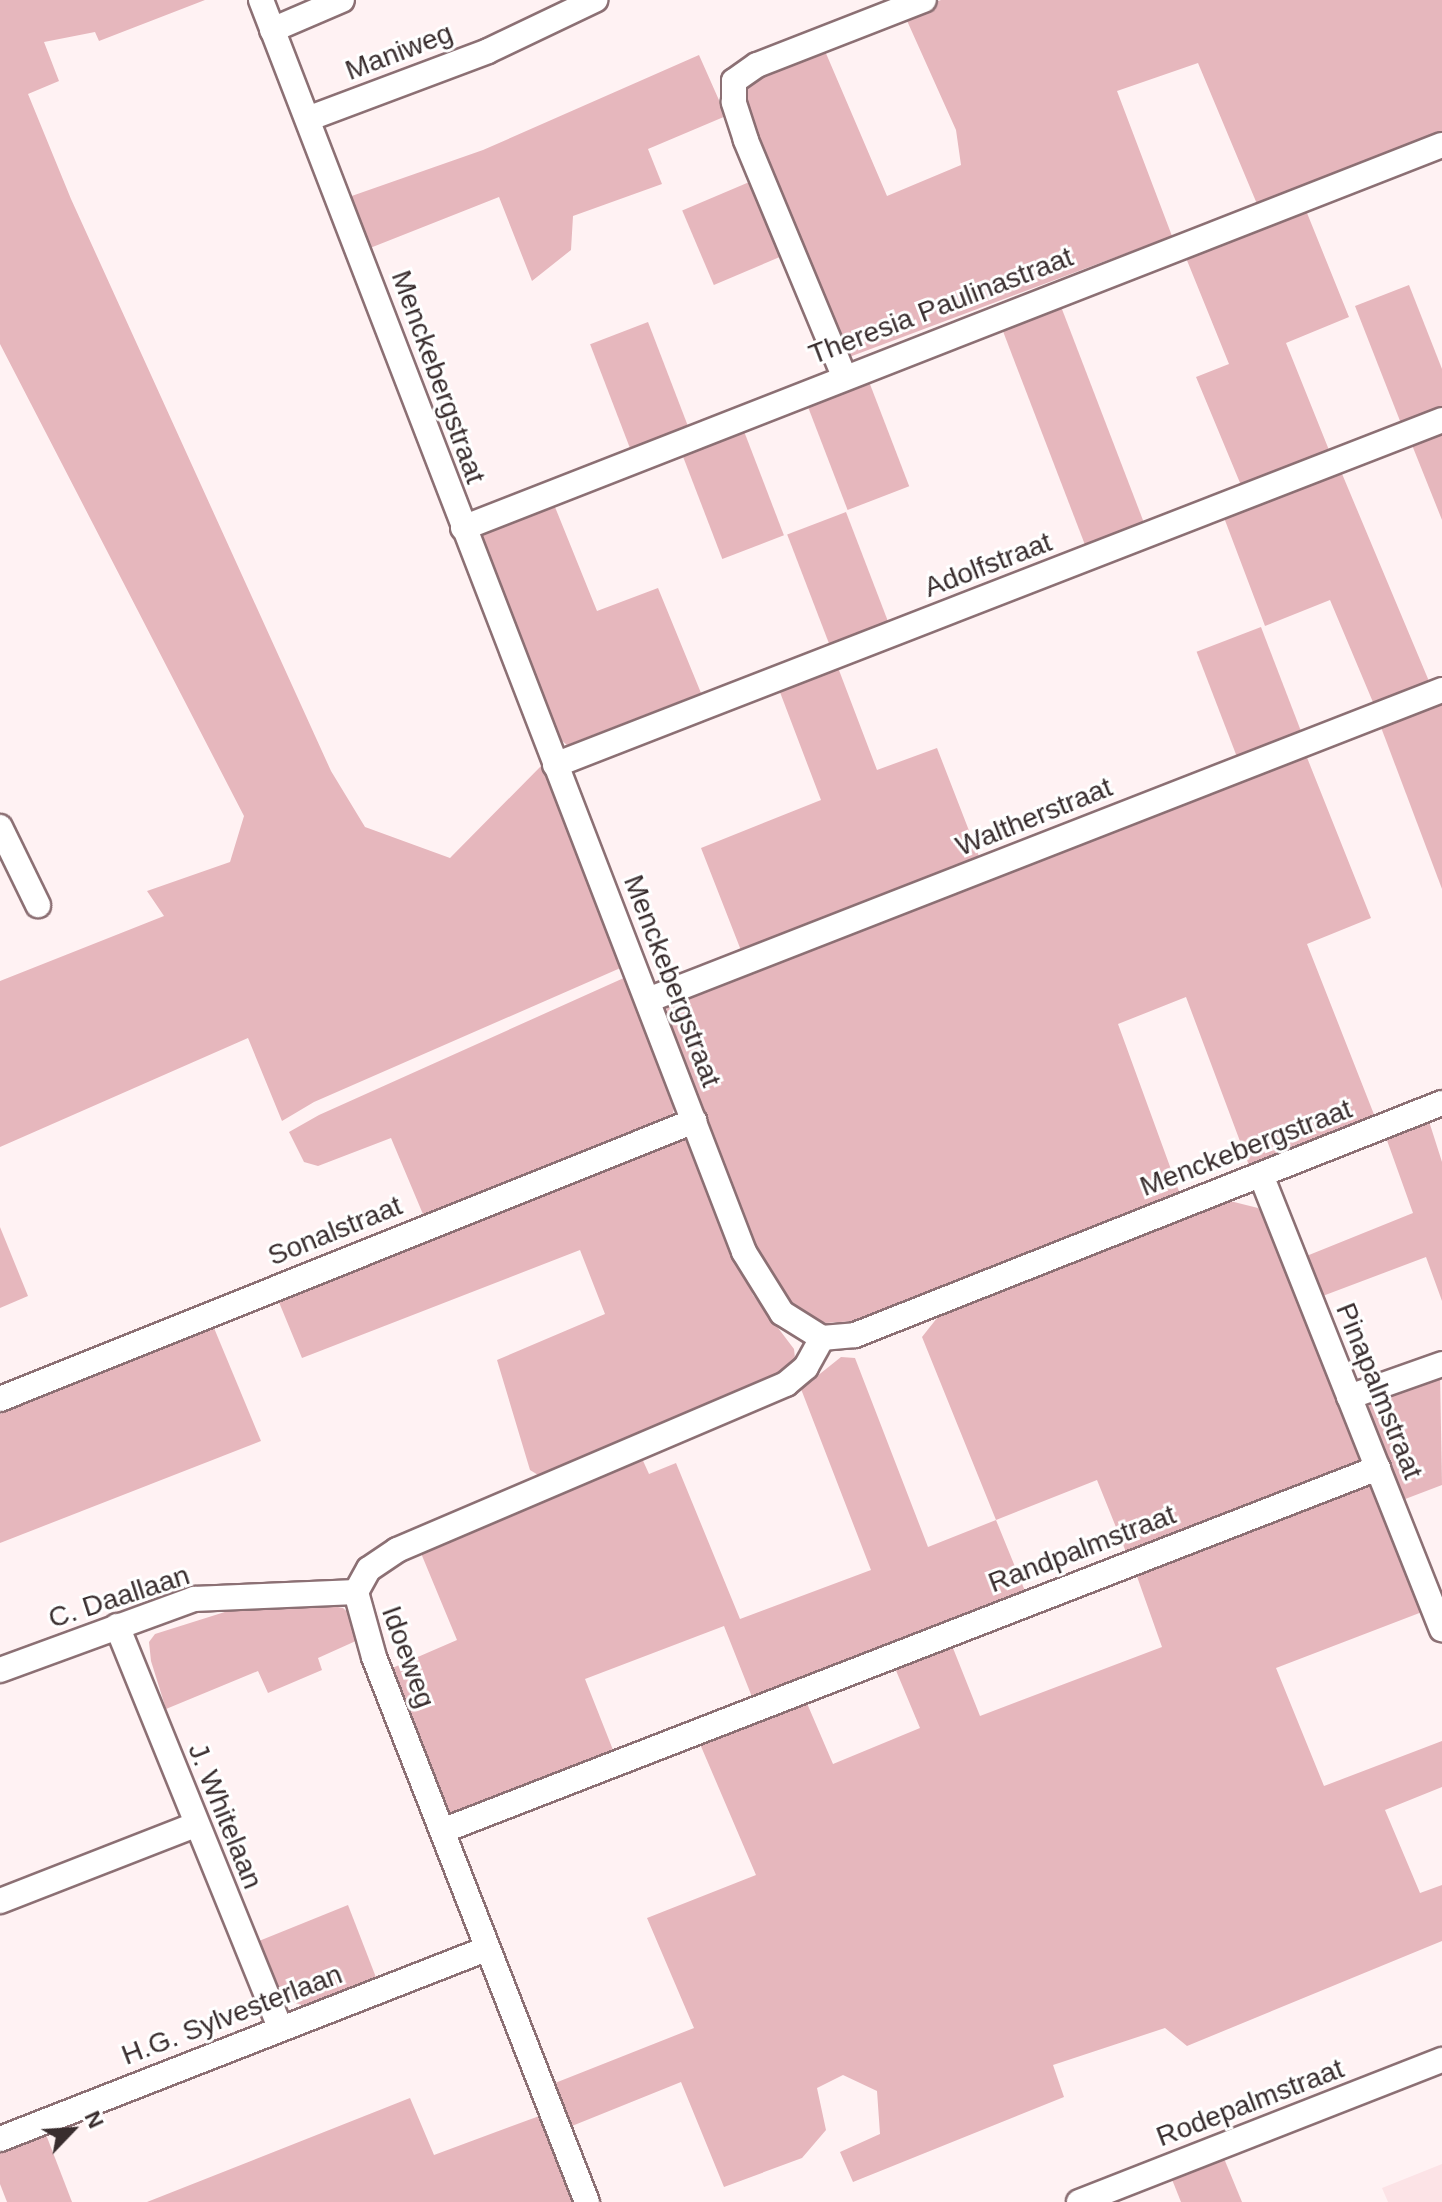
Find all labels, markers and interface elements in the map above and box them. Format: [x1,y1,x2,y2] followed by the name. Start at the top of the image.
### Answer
[341,16,457,88] street label: Maniweg
[804,240,1078,372] street label: Theresia Paulinastraat
[384,266,492,488] street label: Menckebergstraat
[920,525,1056,605] street label: Adolfstraat
[951,770,1117,864] street label: Waltherstraat
[616,870,728,1092] street label: Menckebergstraat
[1135,1092,1357,1204] street label: Menckebergstraat
[263,1189,407,1273] street label: Sonalstraat
[1328,1298,1430,1484] street label: Pinapalmstraat
[984,1498,1180,1600] street label: Randpalmstraat
[44,1558,194,1636] street label: C. Daallaan
[374,1602,442,1712] street label: Idoeweg
[181,1738,269,1894] street label: J. Whitelaan
[117,1957,347,2073] street label: H.G. Sylvesterlaan
[1152,2052,1348,2154] street label: Rodepalmstraat
[32,2090,112,2170] north arrow
[80,2107,109,2132] text: N

